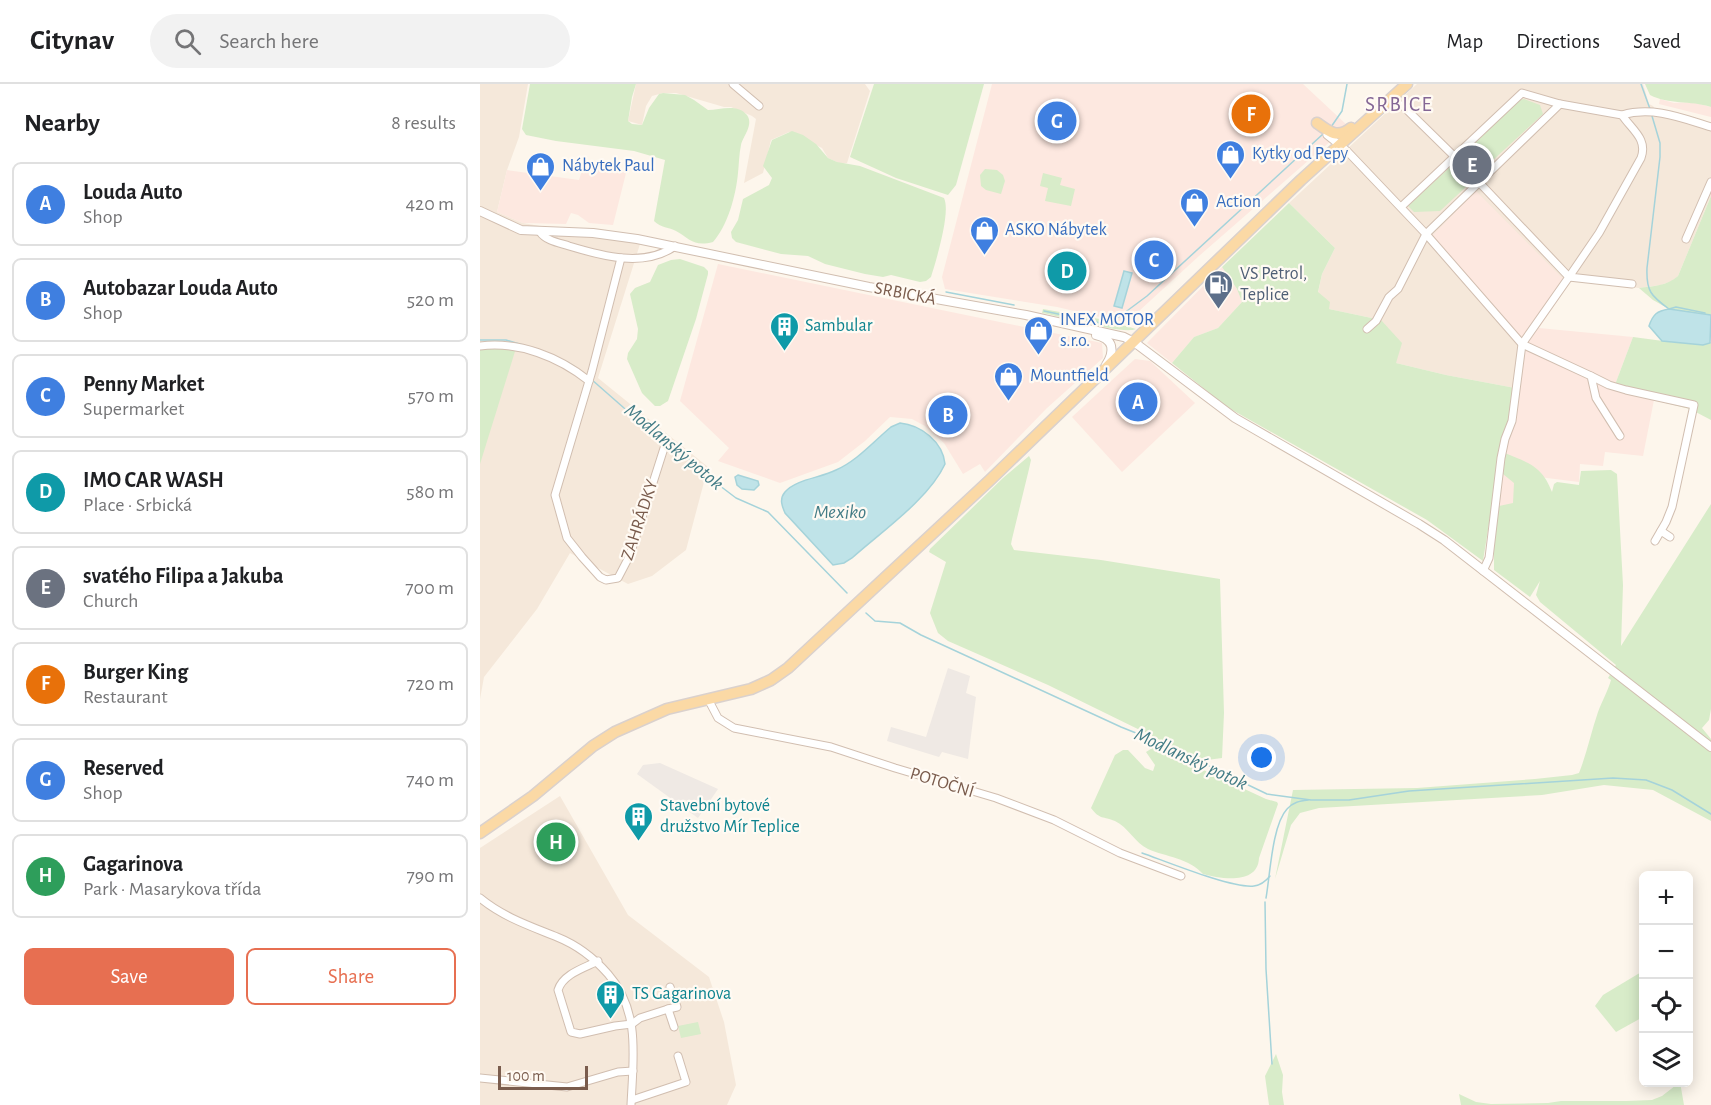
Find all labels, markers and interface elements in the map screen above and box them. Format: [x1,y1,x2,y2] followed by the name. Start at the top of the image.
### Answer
[150,14,570,68] search box
[171,25,204,58] icon: search
[30,27,114,55] text: Citynav
[219,30,319,52] text: Search here
[1447,31,1483,52] text: Map
[1516,31,1600,52] text: Directions
[1633,31,1681,52] text: Saved
[1232,92,1270,136] pin: F
[1365,94,1433,115] district label: SRBICE
[1038,99,1076,144] pin: G
[24,110,100,136] text: Nearby
[391,113,456,133] text: 8 results
[1215,138,1247,180] shop icon: Kytky od Pepy
[1452,142,1492,188] pin: E
[1252,145,1349,163] place label: Kytky od Pepy
[525,150,557,192] shop icon: Nábytek Paul
[562,157,655,175] place label: Nábytek Paul
[83,181,183,203] text: Louda Auto
[1179,186,1211,228] shop icon: Action
[1216,193,1261,211] place label: Action
[40,194,52,214] text: A
[405,194,454,214] text: 420 m
[83,207,123,227] text: Shop
[968,214,1000,256] shop icon: ASKO Nábytek
[1005,221,1107,239] place label: ASKO Nábytek
[1134,238,1174,282] pin: C
[1048,248,1086,294] pin: D
[1240,265,1307,304] place label: VS Petrol, Teplice
[1203,268,1235,310] fuel station icon: VS Petrol, Teplice
[873,276,938,309] street label: SRBICKÁ
[83,277,278,299] text: Autobazar Louda Auto
[40,290,51,310] text: B
[407,290,454,310] text: 520 m
[83,303,123,323] text: Shop
[768,310,800,352] building icon: Sambular
[1060,311,1154,350] place label: INEX MOTOR s.r.o.
[1023,314,1055,356] shop icon: INEX MOTOR s.r.o.
[805,317,873,335] place label: Sambular
[993,360,1025,402] shop icon: Mountfield
[1030,367,1109,385] place label: Mountfield
[83,373,204,395] text: Penny Market
[1118,380,1158,424] pin: A
[40,386,51,406] text: C
[407,386,454,406] text: 570 m
[928,392,968,438] pin: B
[83,399,184,419] text: Supermarket
[621,400,727,494] water label: Modlanský potok
[83,469,224,491] text: IMO CAR WASH
[616,476,662,563] street label: ZAHRÁDKY
[39,482,52,502] text: D
[406,482,454,502] text: 580 m
[83,495,192,515] text: Place · Srbická
[814,502,866,522] water label: Mexiko
[83,565,284,587] text: svatého Filipa a Jakuba
[40,578,51,598] text: E
[405,578,454,598] text: 700 m
[83,591,138,611] text: Church
[83,661,188,683] text: Burger King
[41,674,50,694] text: F
[407,674,454,694] text: 720 m
[83,687,168,707] text: Restaurant
[1131,724,1251,794] water label: Modlanský potok
[1247,743,1276,772] your location
[83,757,164,779] text: Reserved
[908,762,977,801] street label: POTOČNÍ
[40,770,51,790] text: G
[406,770,454,790] text: 740 m
[83,783,123,803] text: Shop
[660,797,800,836] place label: Stavební bytové družstvo Mír Teplice
[623,800,655,842] building icon: Stavební bytové družstvo Mír Teplice
[536,820,576,864] pin: H
[83,853,183,875] text: Gagarinova
[39,866,52,886] text: H
[406,866,454,886] text: 790 m
[1639,871,1693,1087] map controls
[1639,871,1693,925] button: +
[83,879,262,899] text: Park · Masarykova třída
[1639,925,1693,979] button: −
[24,948,234,1005] button: Save
[246,948,456,1005] button: Share
[595,978,627,1020] building icon: TS Gagarinova
[1639,979,1693,1033] button: locate
[632,985,731,1003] place label: TS Gagarinova
[1639,1033,1693,1087] button: layers
[498,1063,588,1090] scale bar
[507,1068,545,1084] text: 100 m

